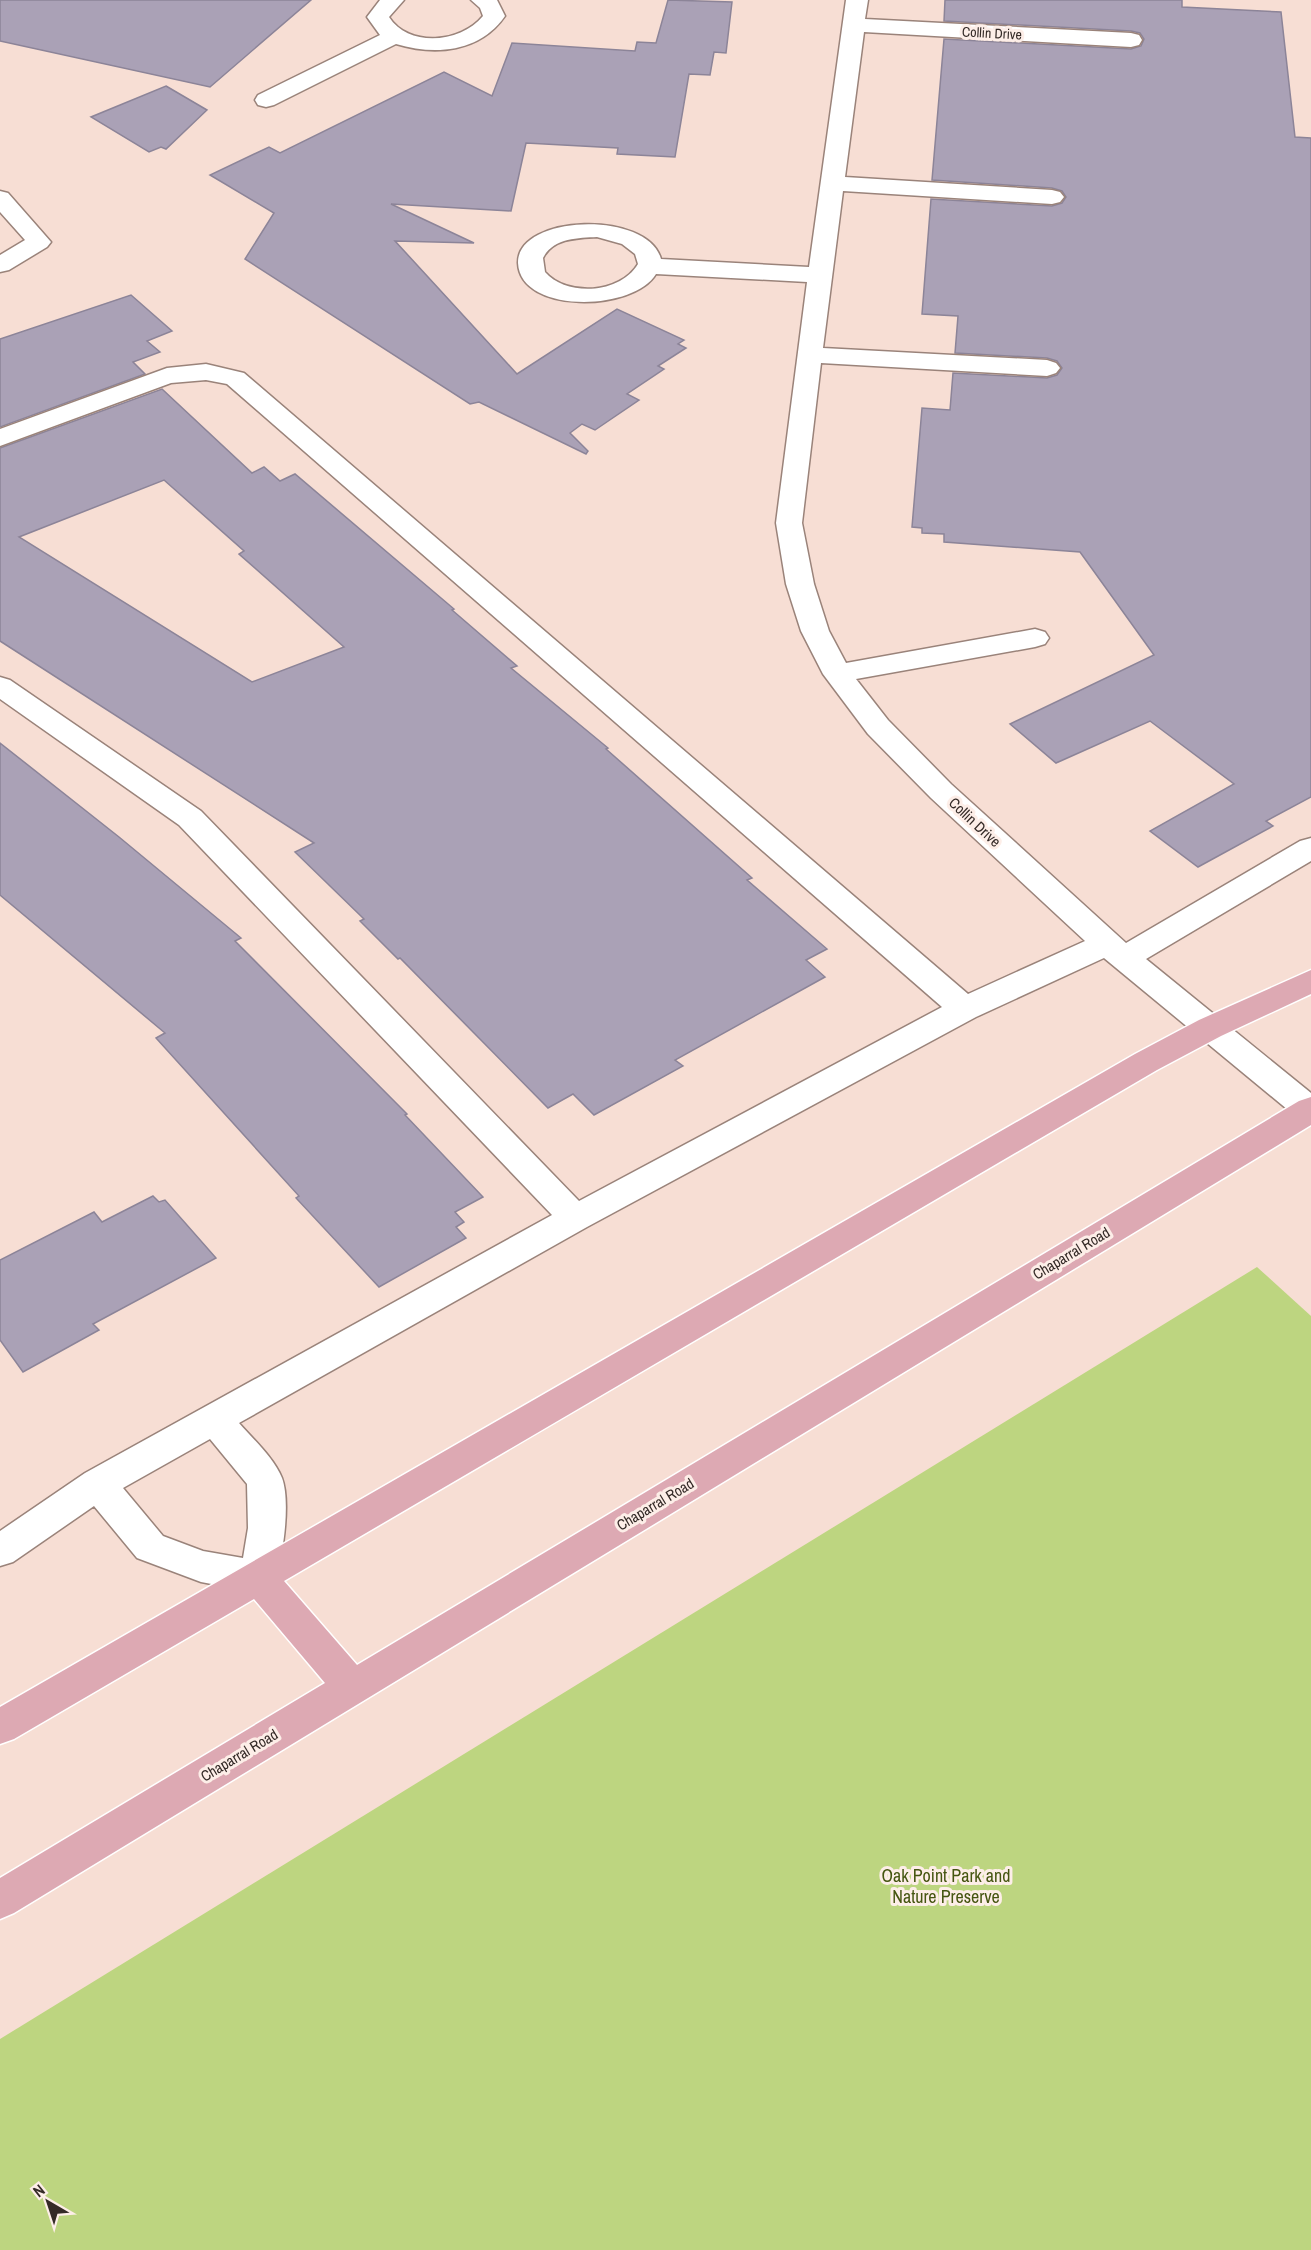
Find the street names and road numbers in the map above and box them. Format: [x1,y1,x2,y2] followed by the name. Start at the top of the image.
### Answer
[962,22,1022,44] street label: Collin Drive
[944,792,1006,852] street label: Collin Drive
[1028,1222,1114,1284] street label: Chaparral Road
[612,1473,698,1535] street label: Chaparral Road
[196,1724,282,1786] street label: Chaparral Road

